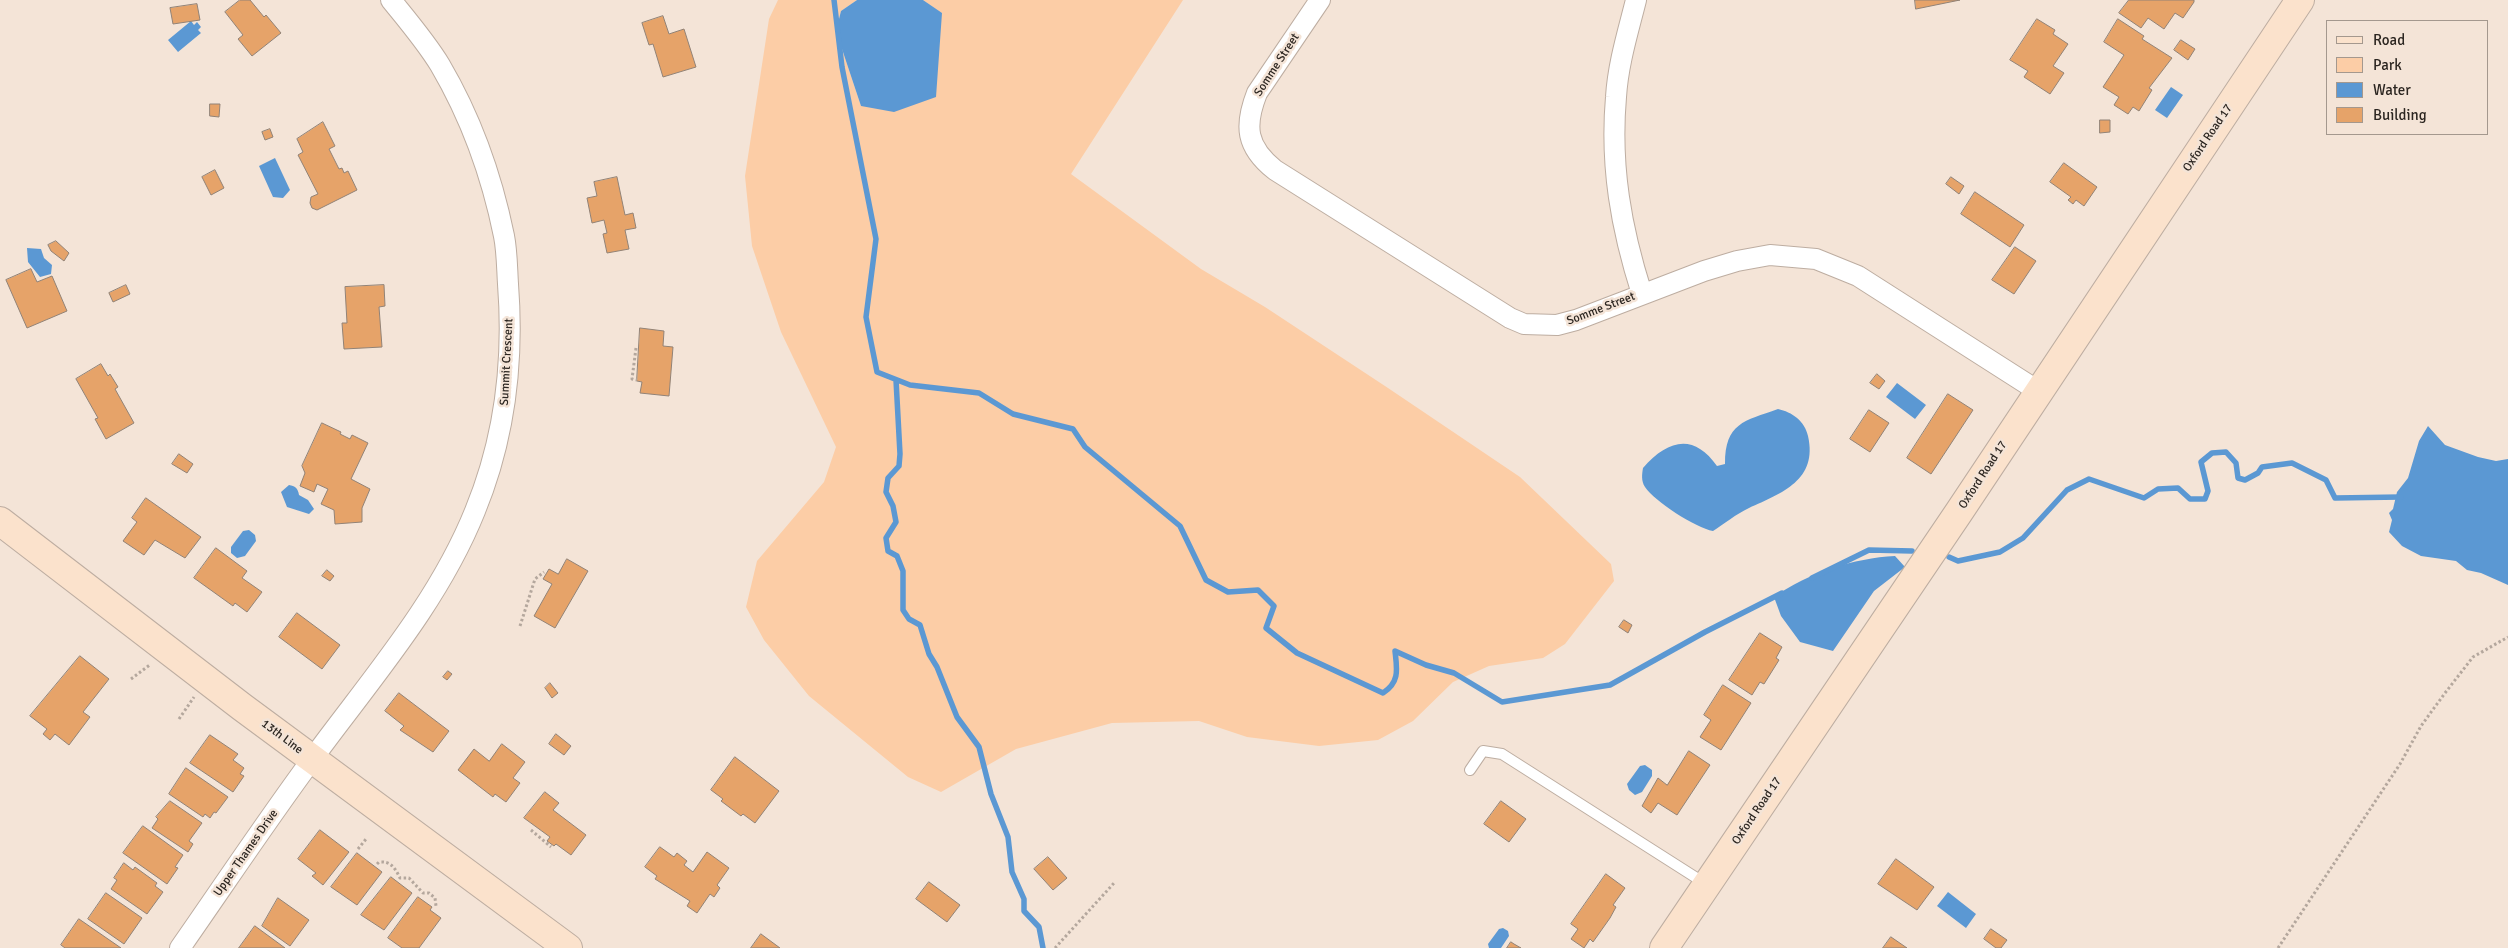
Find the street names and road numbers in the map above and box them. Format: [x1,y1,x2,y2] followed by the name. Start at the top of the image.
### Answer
[1251,31,1303,99] street label: Somme Street
[2180,102,2236,174] street label: Oxford Road 17
[1565,289,1637,329] street label: Somme Street
[498,318,516,406] street label: Summit Crescent
[1956,438,2010,512] street label: Oxford Road 17
[258,717,306,757] street label: 13th Line
[1729,775,1785,847] street label: Oxford Road 17
[211,807,281,899] street label: Upper Thames Drive

